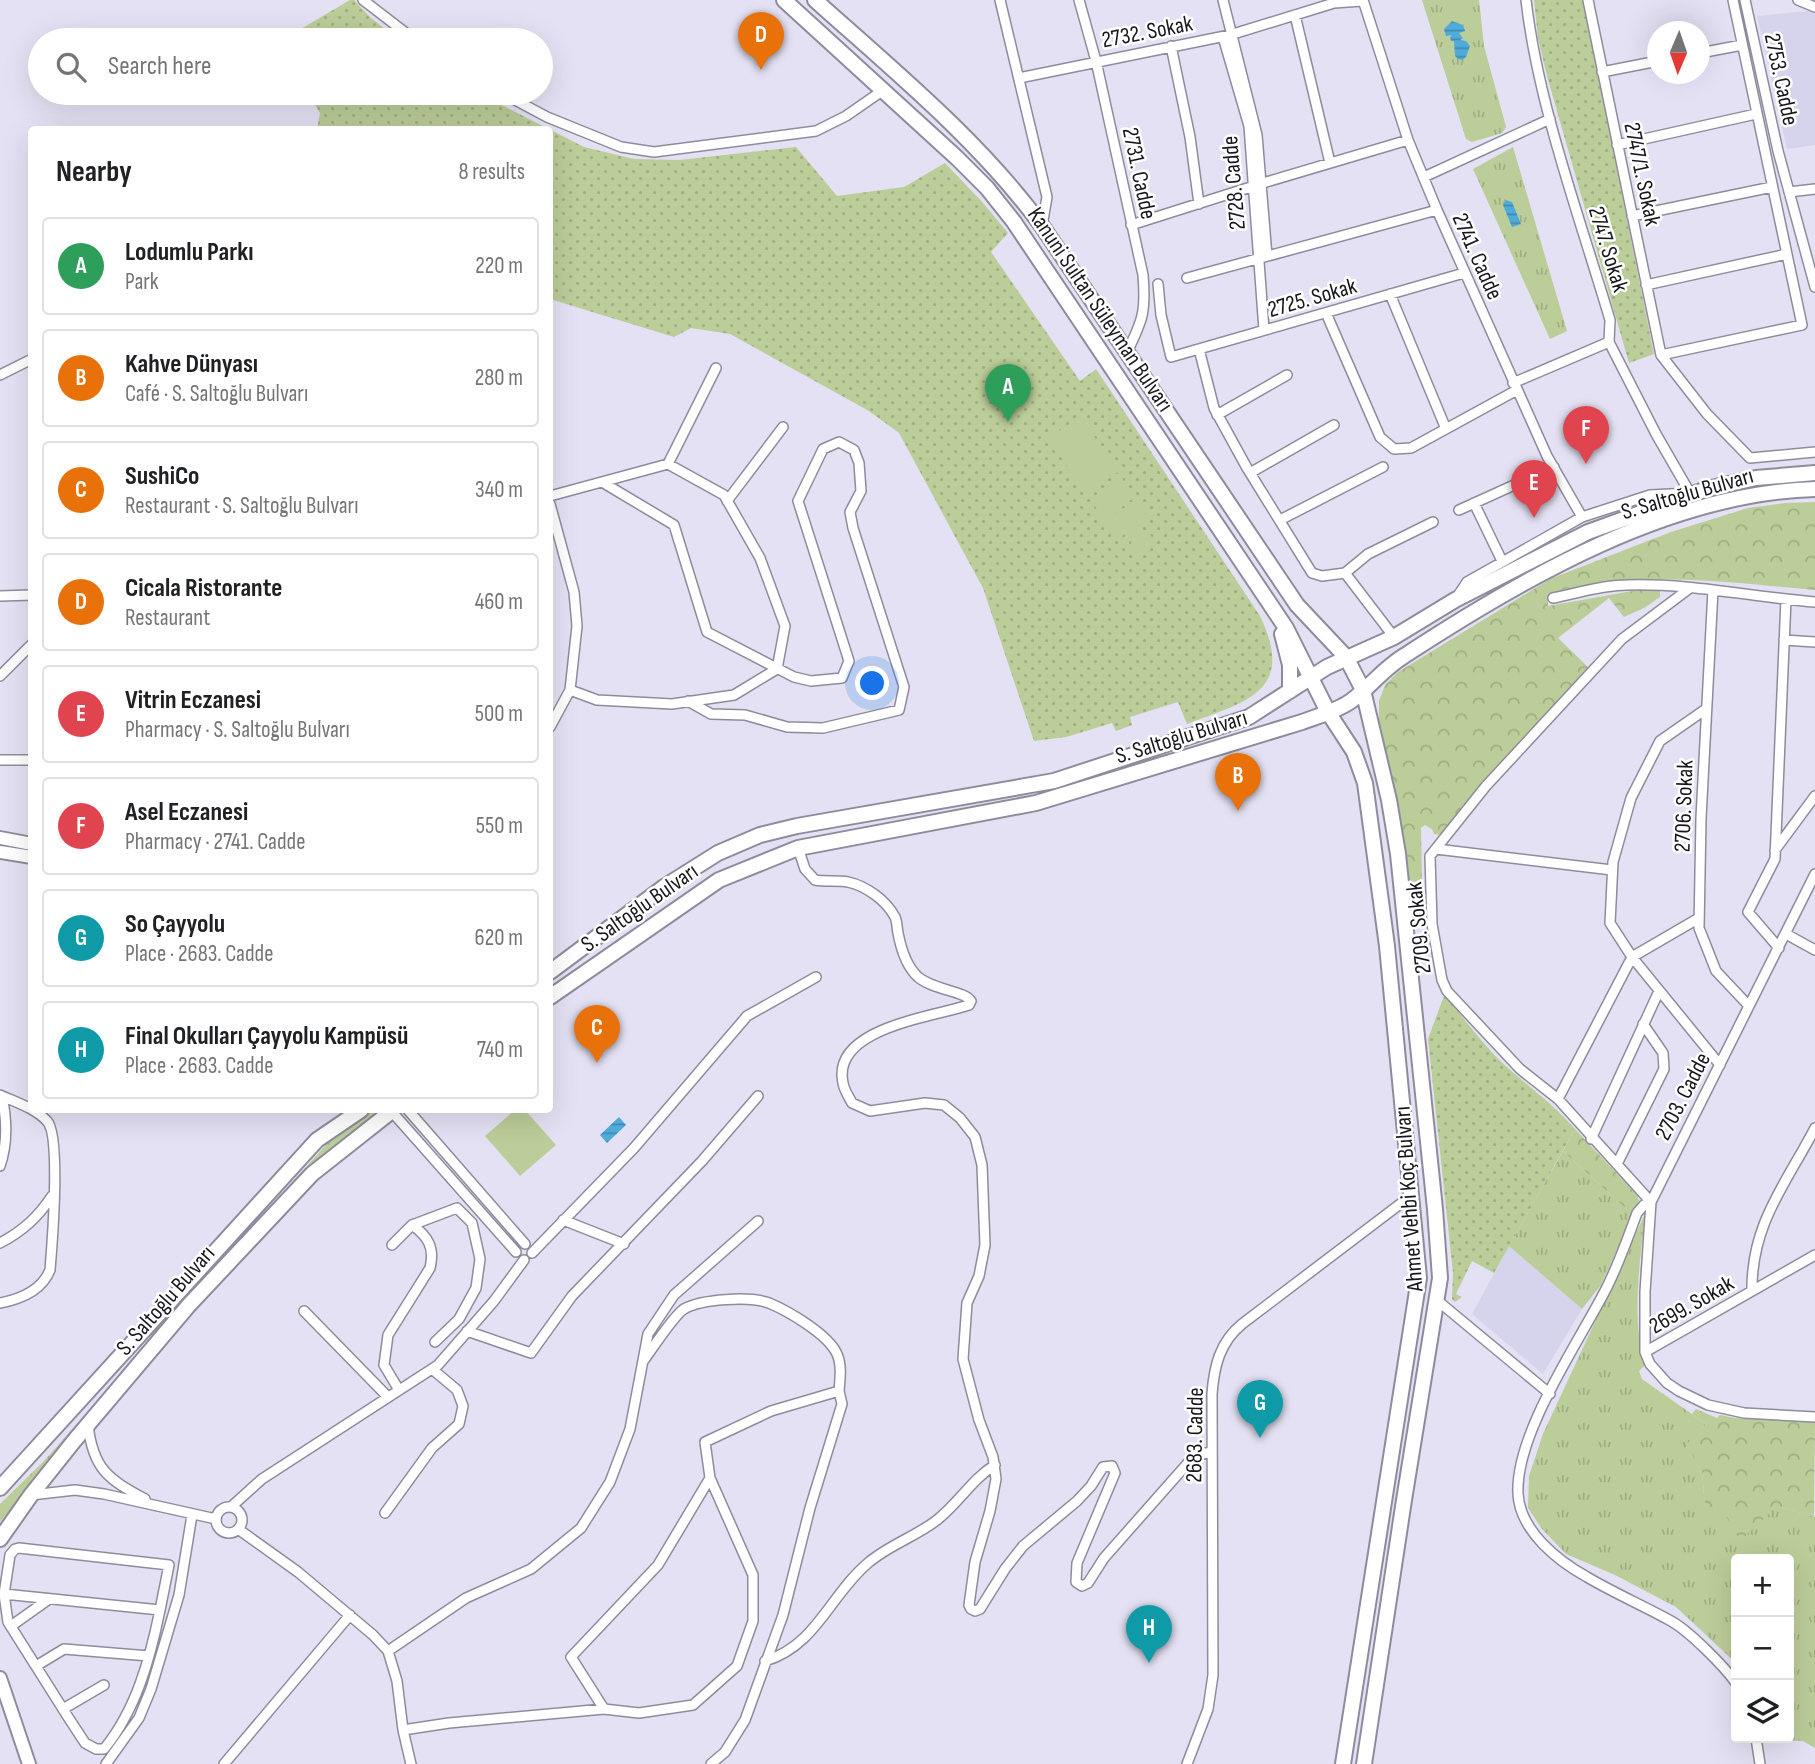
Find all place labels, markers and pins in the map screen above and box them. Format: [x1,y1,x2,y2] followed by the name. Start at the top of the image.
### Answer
[738,12,784,70] pin: D
[985,364,1031,422] pin: A
[1563,406,1609,464] pin: F
[1511,460,1557,518] pin: E
[1215,753,1261,811] pin: B
[574,1005,620,1063] pin: C
[1237,1380,1283,1438] pin: G
[1126,1605,1172,1663] pin: H

